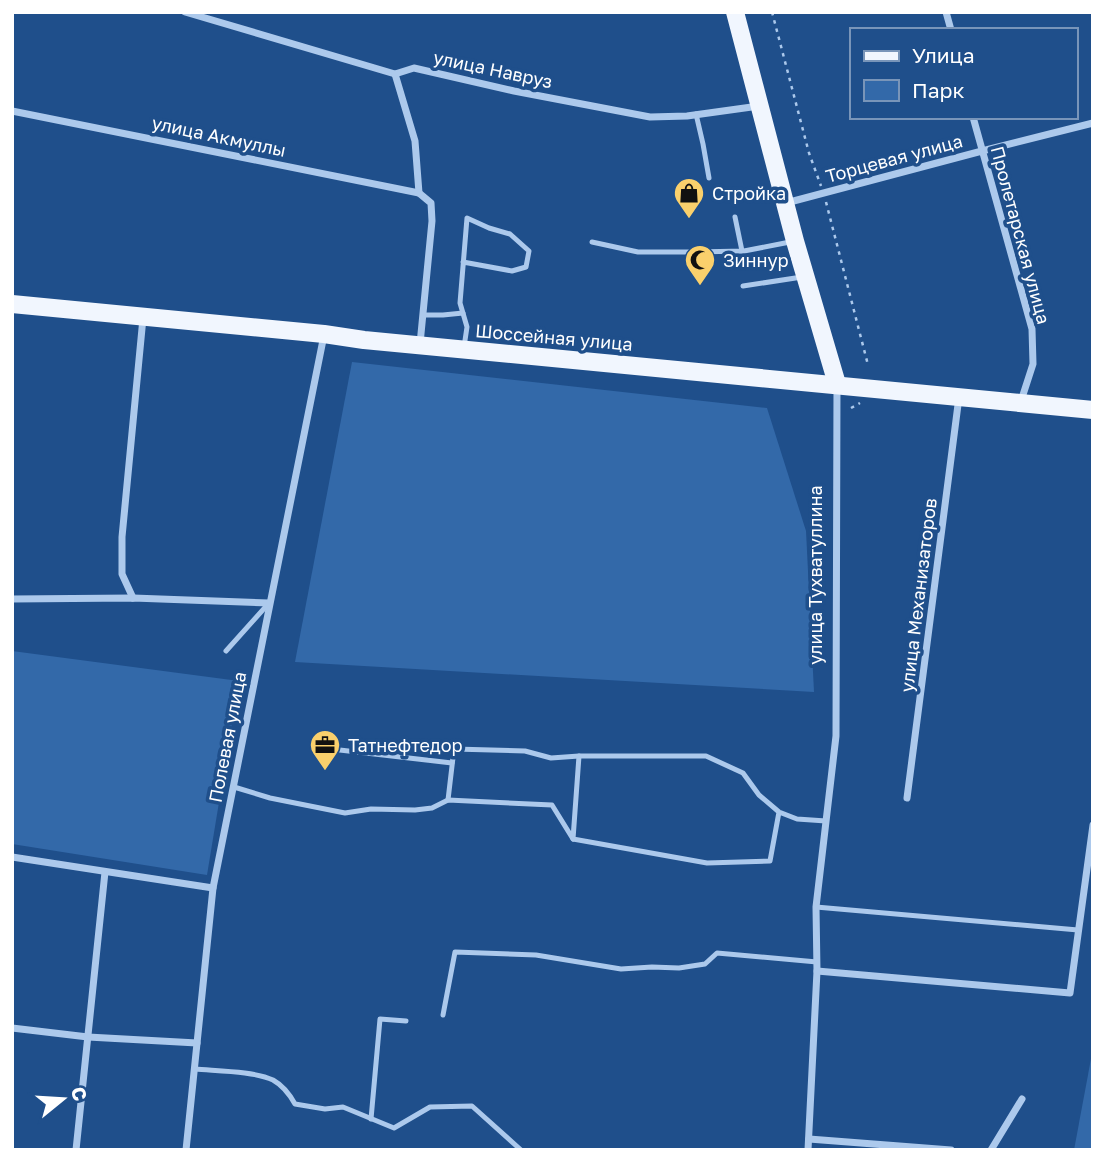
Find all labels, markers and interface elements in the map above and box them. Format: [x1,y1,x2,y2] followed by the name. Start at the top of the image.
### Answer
[850,28,1077,119] legend
[912,42,975,68] text: Улица
[431,46,555,92] street label: улица Навруз
[912,77,965,103] text: Парк
[150,111,288,161] street label: улица Акмуллы
[823,129,965,187] street label: Торцевая улица
[987,144,1055,326] street label: Пролетарская улица
[672,176,706,220] shop icon: Стройка
[712,182,786,204] place label: Стройка
[683,243,717,287] mosque icon: Зиннур
[723,249,789,271] place label: Зиннур
[474,319,634,355] street label: Шоссейная улица
[804,485,826,665] street label: улица Тухватуллина
[895,497,941,693] street label: улица Механизаторов
[204,670,250,804] street label: Полевая улица
[308,728,342,772] office icon: Татнефтедор
[348,734,463,756] place label: Татнефтедор
[28,1064,98,1134] north arrow
[67,1084,93,1104] text: С

